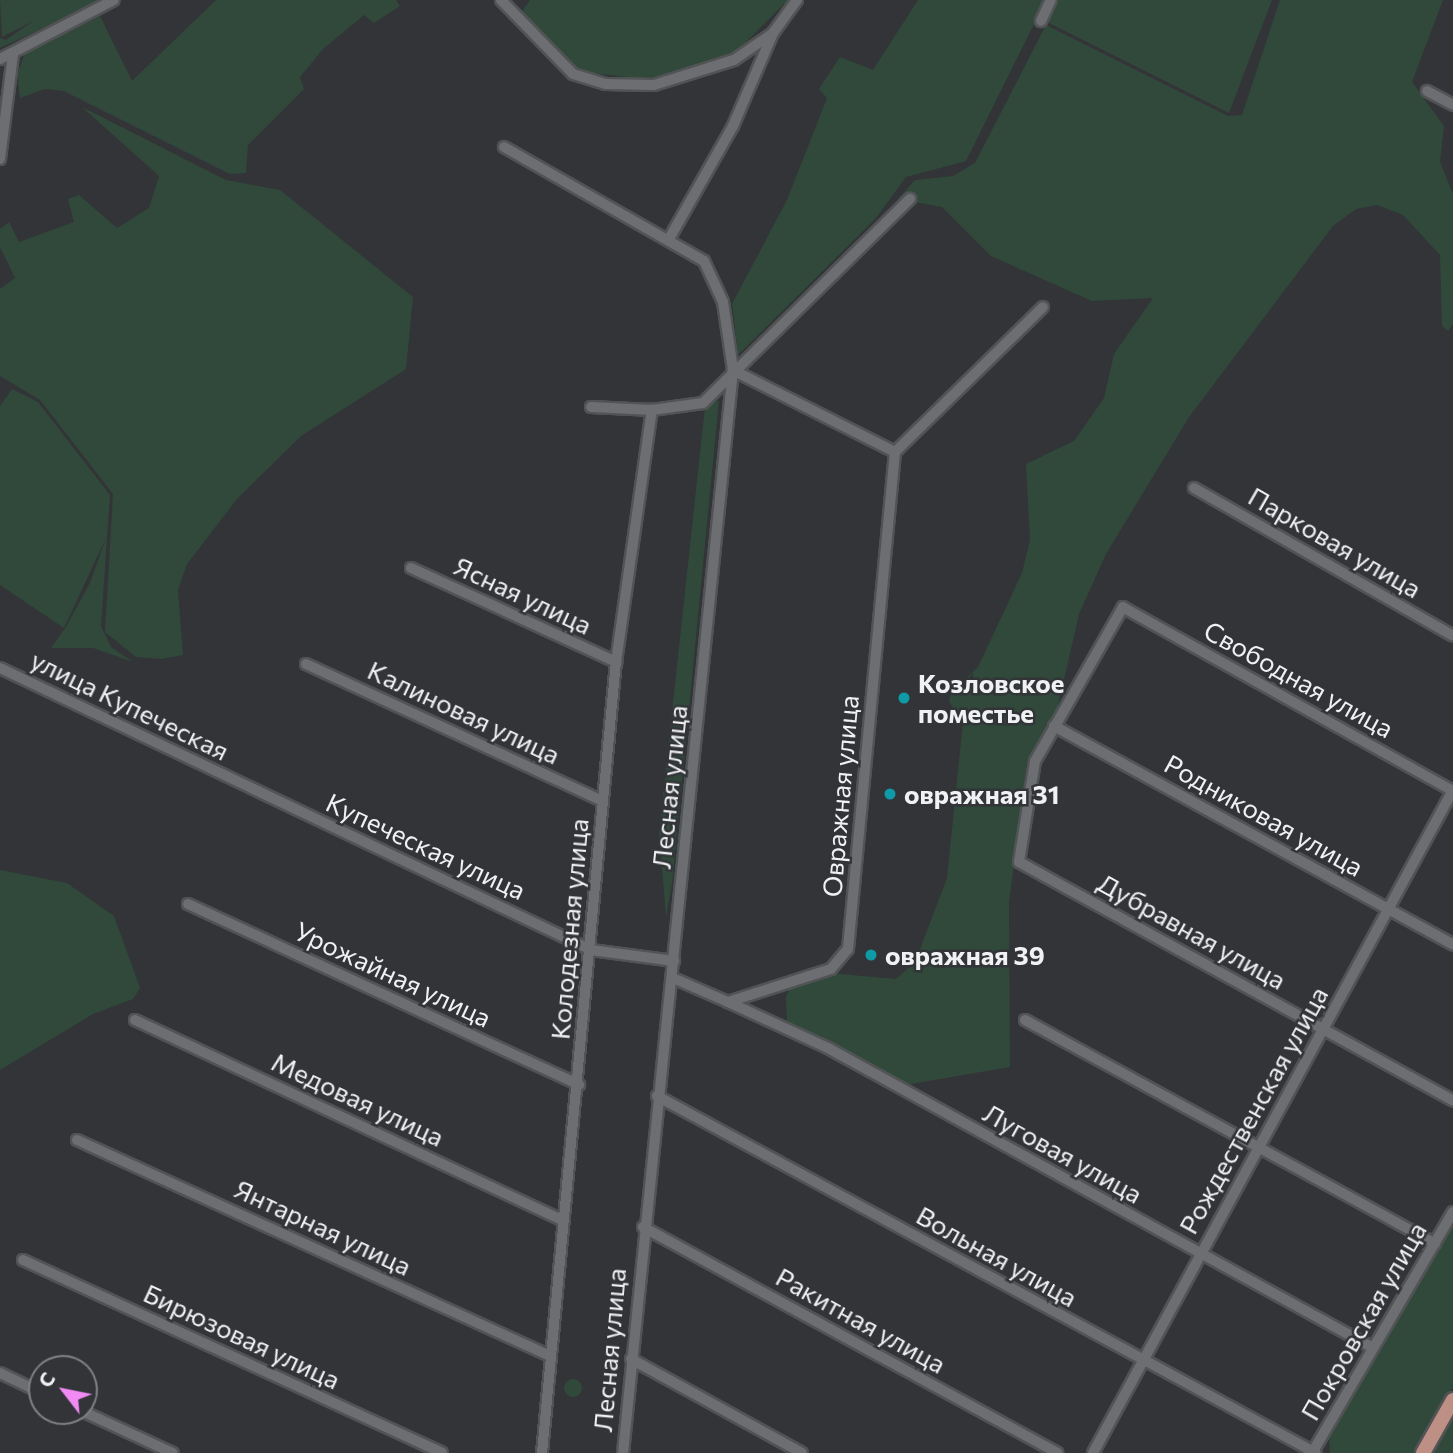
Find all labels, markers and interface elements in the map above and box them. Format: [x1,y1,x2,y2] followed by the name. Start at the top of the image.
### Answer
[1243,480,1427,604] street label: Парковая улица
[449,550,597,640] street label: Ясная улица
[1199,614,1399,744] street label: Свободная улица
[26,644,234,766] street label: улица Купеческая
[363,654,565,770] street label: Калиновая улица
[918,667,1065,728] place label: Козловское поместье
[896,690,912,706] marker: Козловское поместье
[816,694,864,898] street label: Овражная улица
[645,704,693,870] street label: Лесная улица
[1159,748,1369,882] street label: Родниковая улица
[904,778,1059,810] place label: овражная 31
[321,786,531,906] street label: Купеческая улица
[882,786,898,802] marker: овражная 31
[544,817,594,1041] street label: Колодезная улица
[1093,866,1291,996] street label: Дубравная улица
[290,915,496,1033] street label: Урожайная улица
[885,939,1045,971] place label: овражная 39
[863,947,879,963] marker: овражная 39
[1172,981,1334,1239] street label: Рождественская улица
[267,1045,449,1153] street label: Медовая улица
[978,1097,1148,1209] street label: Луговая улица
[230,1172,416,1282] street label: Янтарная улица
[911,1199,1083,1313] street label: Вольная улица
[1294,1216,1432,1426] street label: Покровская улица
[771,1261,951,1379] street label: Ракитная улица
[586,1267,632,1433] street label: Лесная улица
[139,1277,345,1395] street label: Бирюзовая улица
[28,1355,98,1425] north arrow
[33,1368,60,1391] text: С

